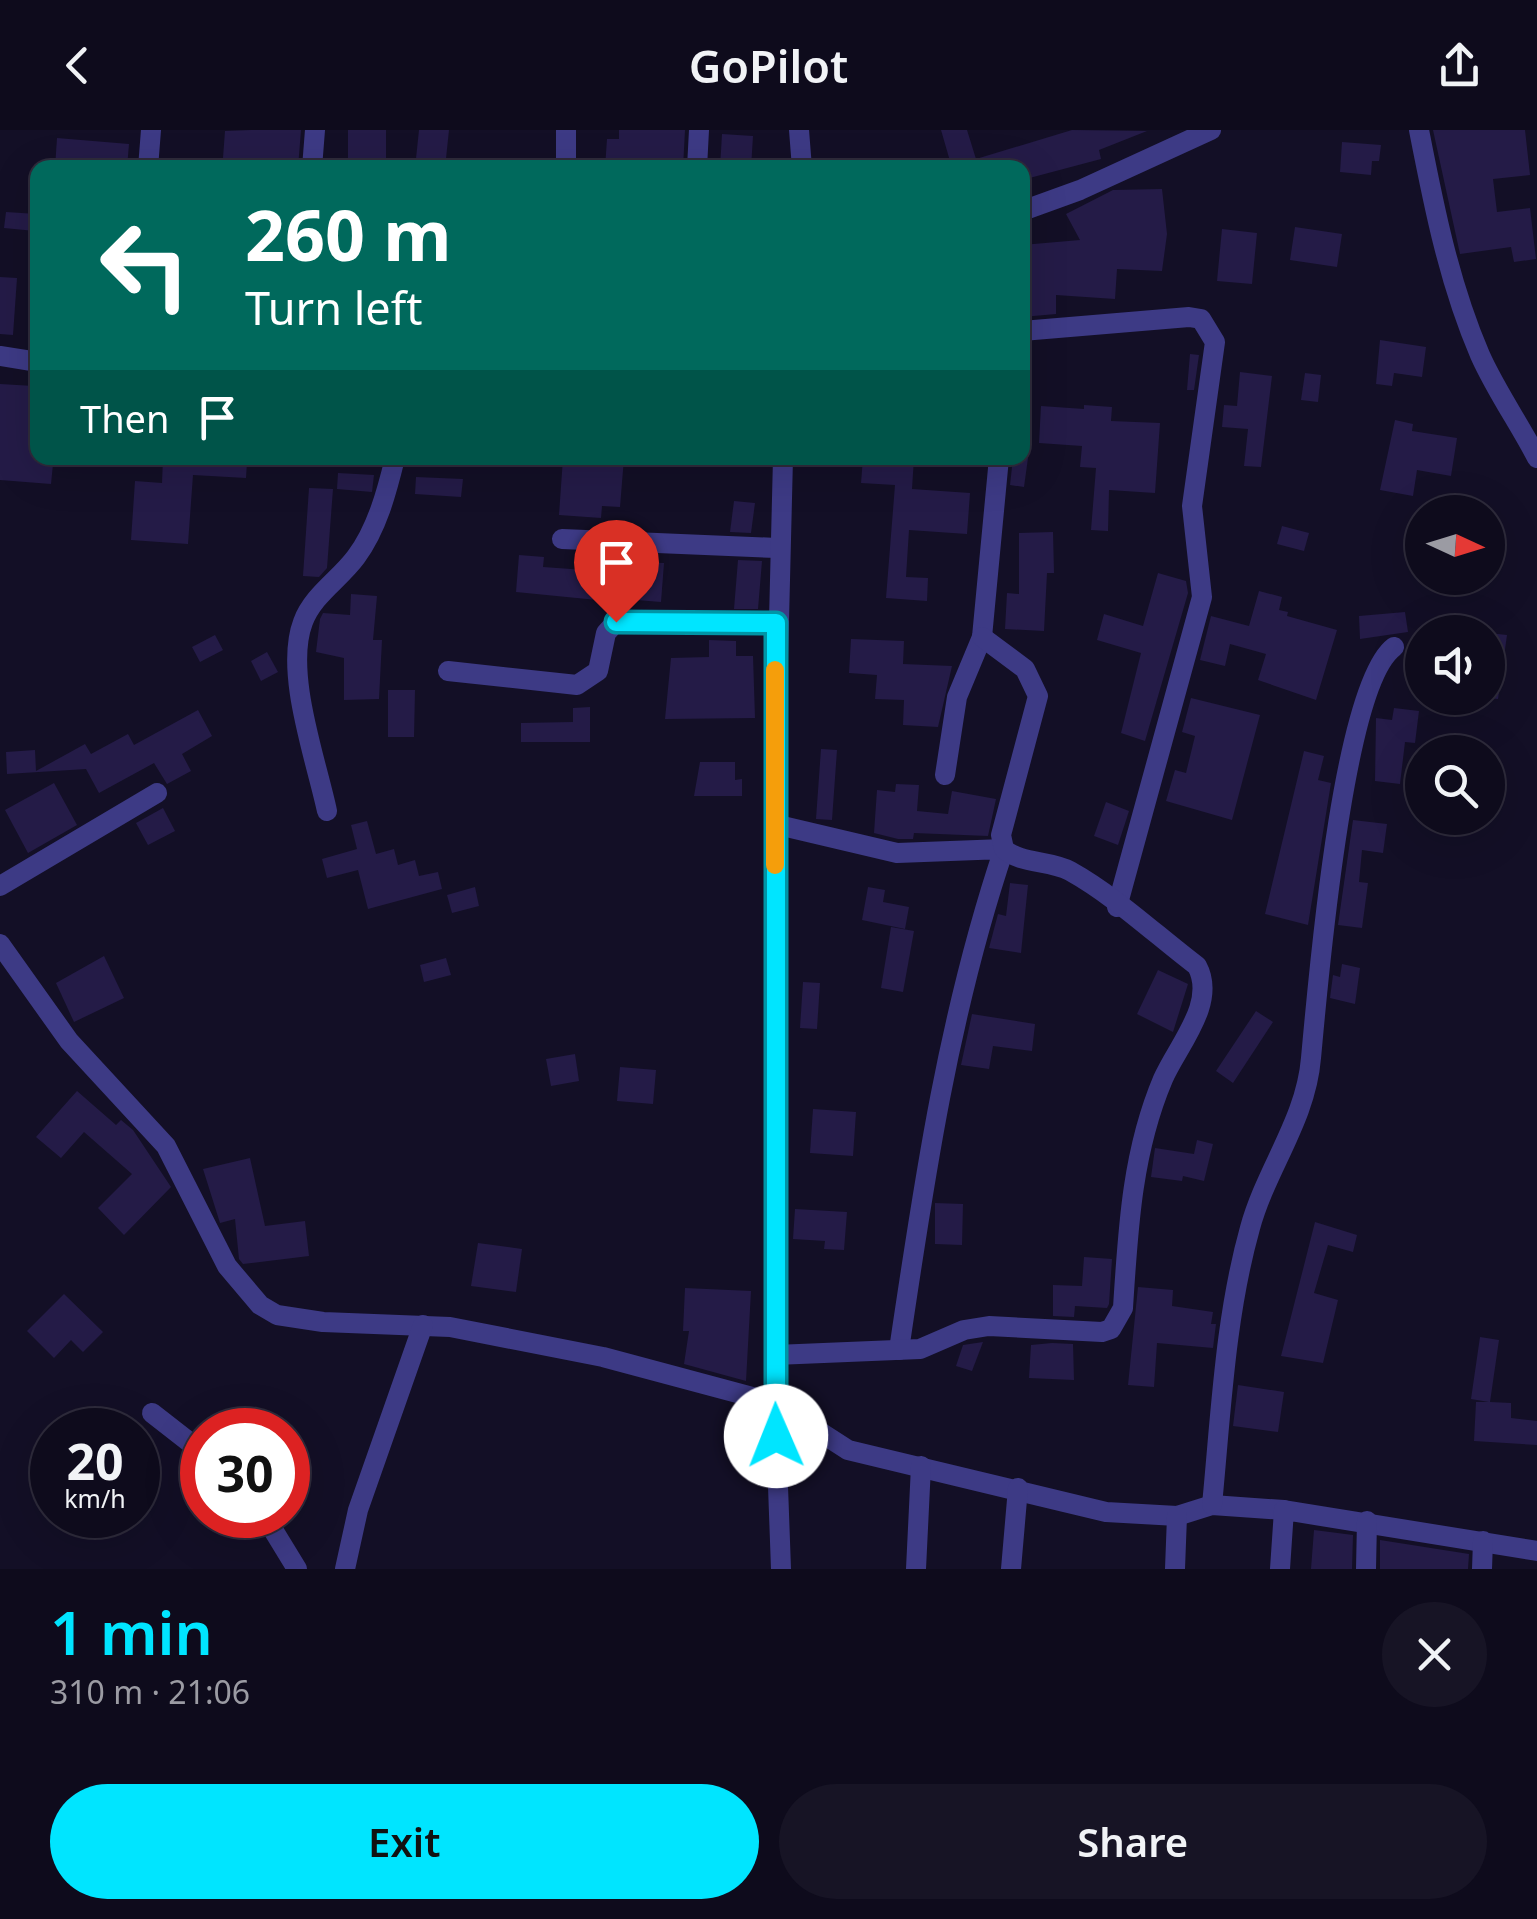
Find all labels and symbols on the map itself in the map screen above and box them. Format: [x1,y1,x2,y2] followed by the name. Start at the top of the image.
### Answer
[1405,495,1505,595] north arrow
[574,520,659,623] pin
[724,1384,828,1488] position arrow
[180,1408,310,1538] speed limit sign: 30

